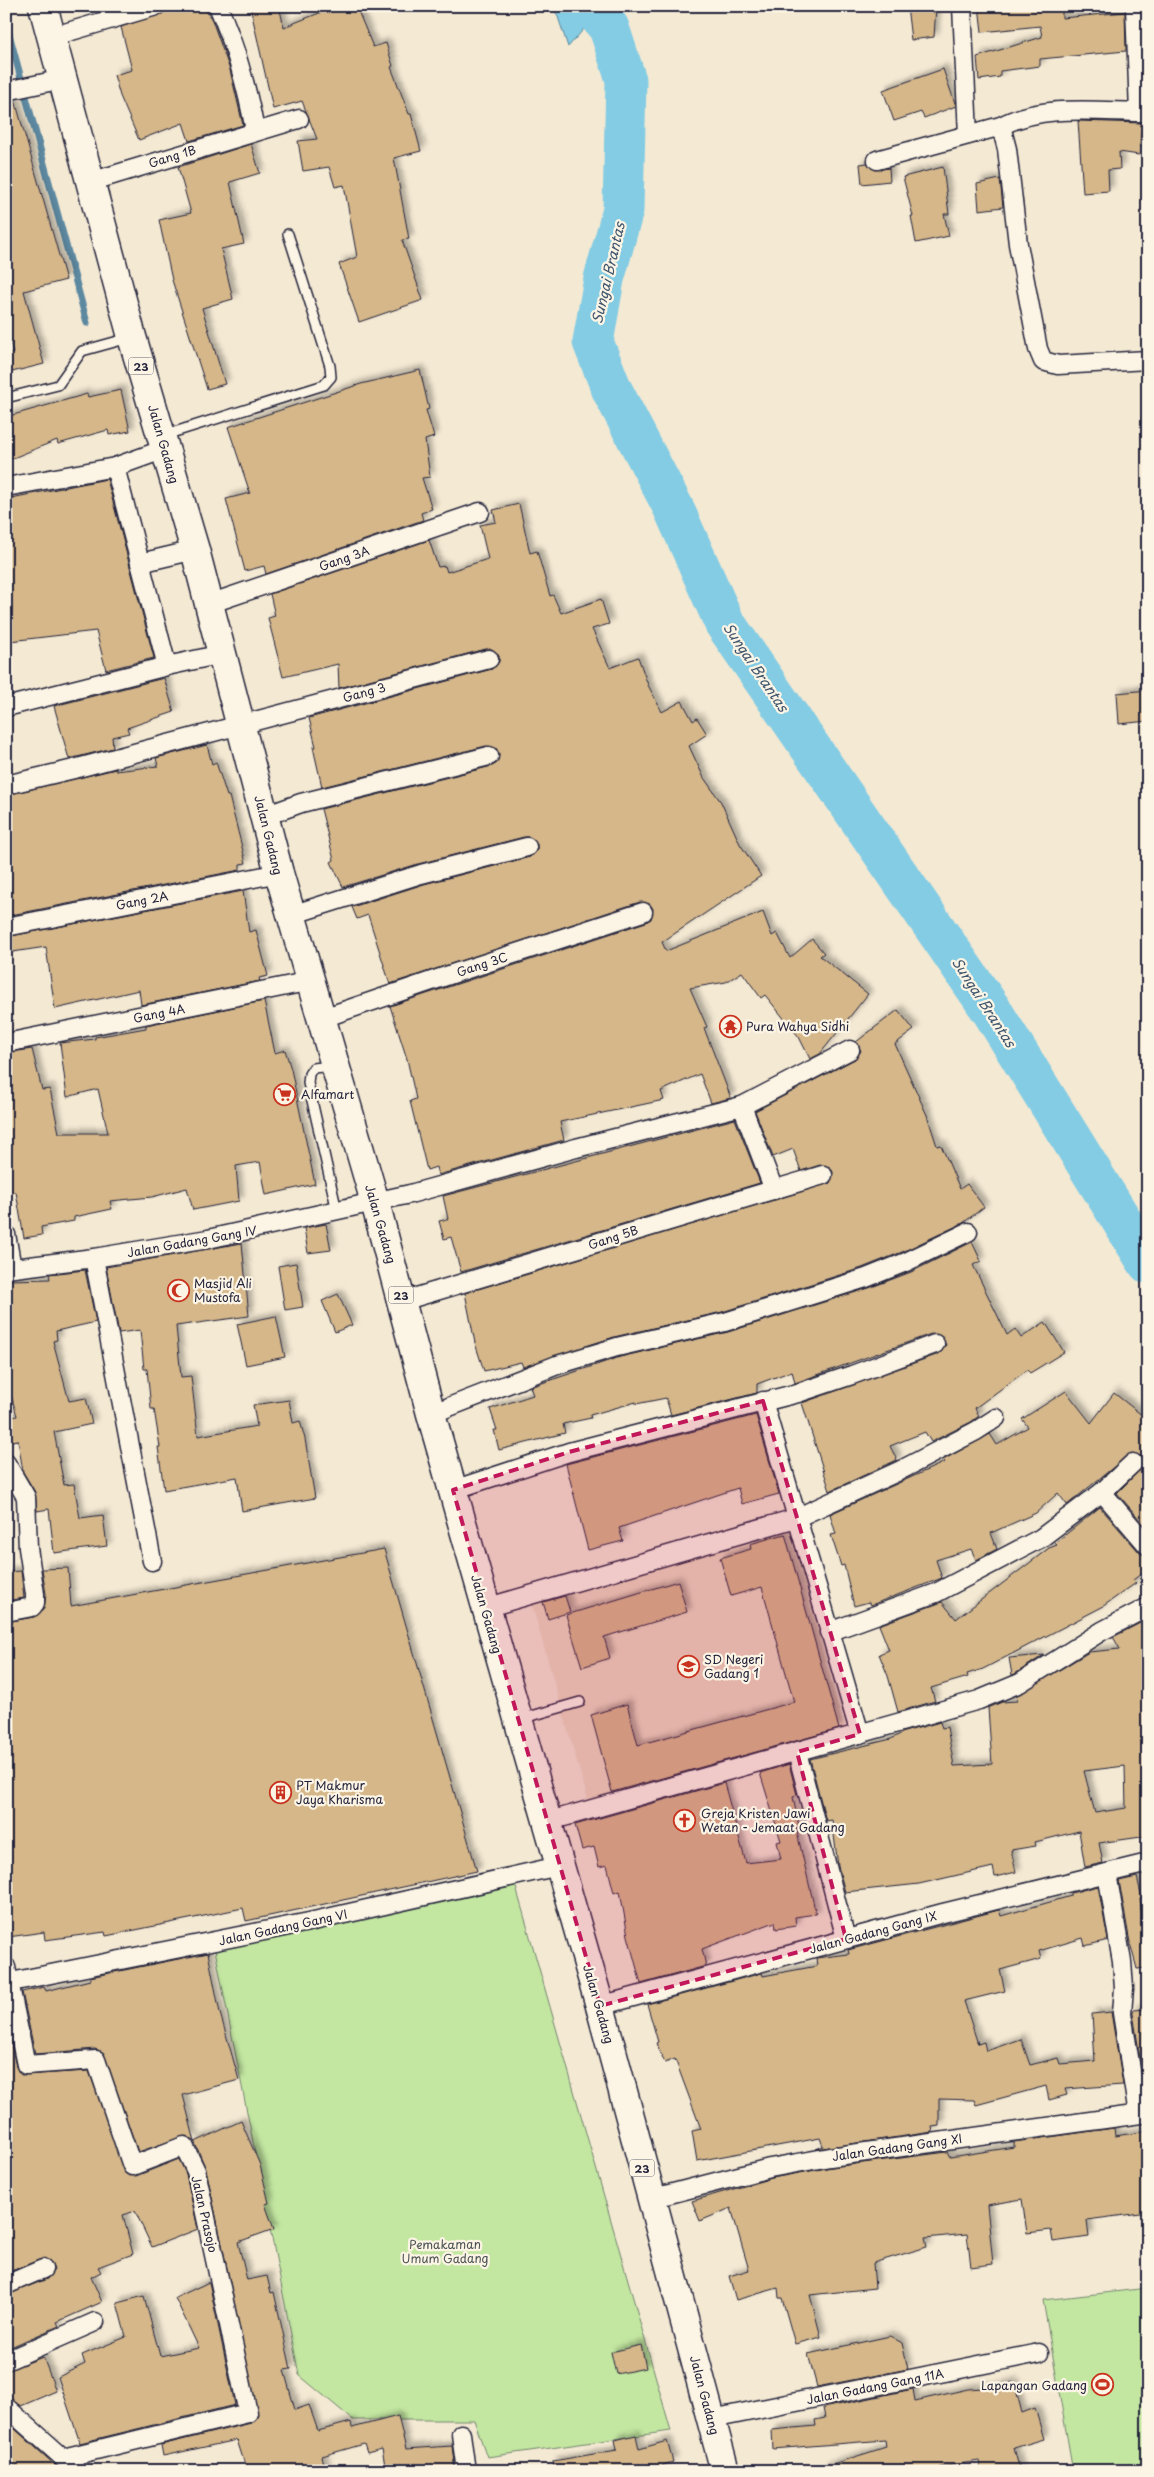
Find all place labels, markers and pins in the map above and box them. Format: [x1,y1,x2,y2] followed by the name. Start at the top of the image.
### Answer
[718,1014,742,1038] temple icon: Pura Wahya Sidhi
[746,1017,849,1035] place label: Pura Wahya Sidhi
[273,1082,297,1106] supermarket icon: Alfamart
[301,1085,354,1103] place label: Alfamart
[194,1274,252,1306] place label: Masjid Ali Mustofa
[166,1278,190,1302] mosque icon: Masjid Ali Mustofa
[704,1650,763,1682] place label: SD Negeri Gadang 1
[676,1654,700,1678] school or university icon: SD Negeri Gadang 1
[296,1776,383,1808] place label: PT Makmur Jaya Kharisma
[268,1780,292,1804] building icon: PT Makmur Jaya Kharisma
[701,1804,845,1836] place label: Greja Kristen Jawi Wetan - Jemaat Gadang
[673,1808,697,1832] church icon: Greja Kristen Jawi Wetan - Jemaat Gadang
[1091,2373,1115,2397] sports icon: Lapangan Gadang
[981,2376,1087,2394] place label: Lapangan Gadang

